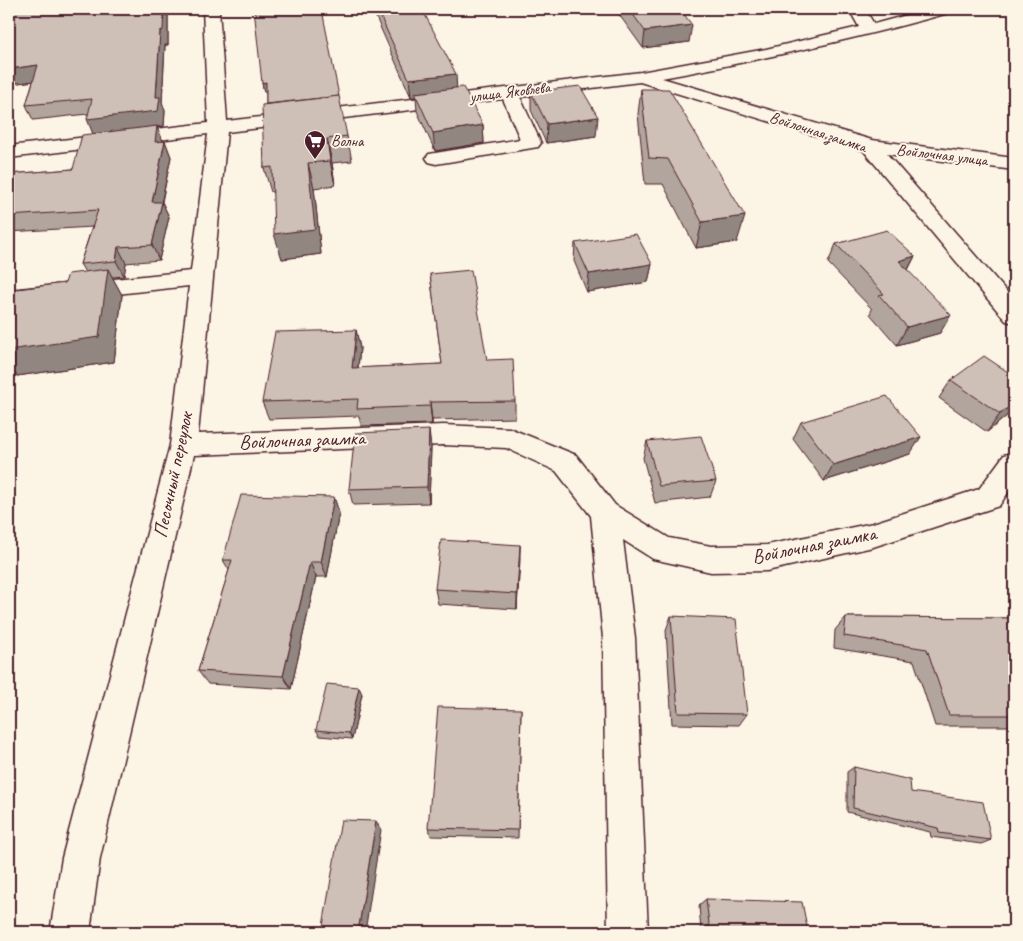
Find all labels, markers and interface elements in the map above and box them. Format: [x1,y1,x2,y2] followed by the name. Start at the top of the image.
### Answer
[468,77,553,107] street label: улица Яковлева
[767,107,870,158] street label: Войлочная заимка
[303,129,327,160] supermarket icon: Волна
[331,131,365,151] place label: Волна
[895,140,990,171] street label: Войлочная улица
[148,408,199,540] street label: Песочный переулок
[239,425,367,456] street label: Войлочная заимка
[750,520,880,570] street label: Войлочная заимка

